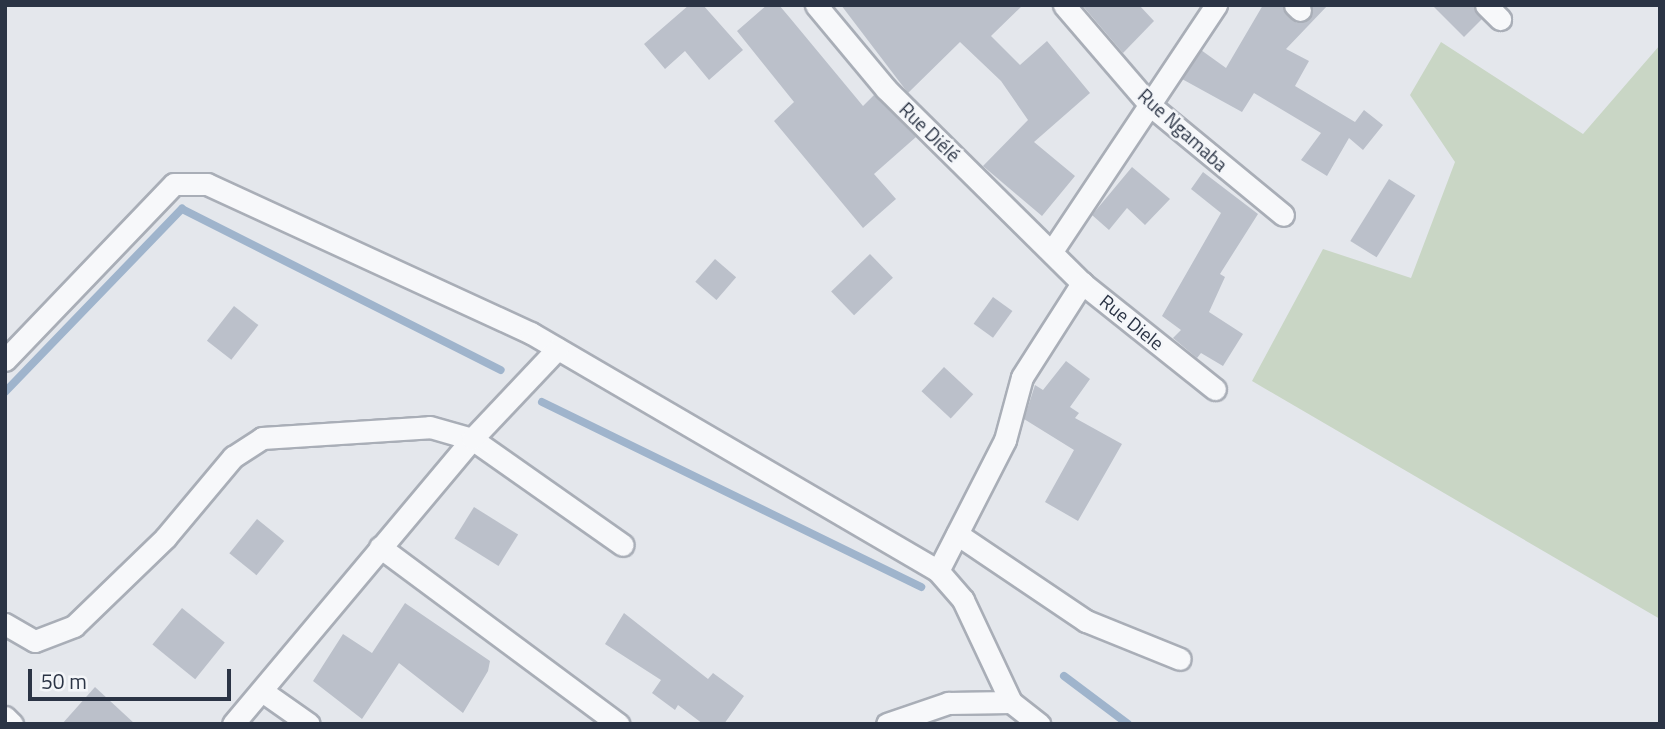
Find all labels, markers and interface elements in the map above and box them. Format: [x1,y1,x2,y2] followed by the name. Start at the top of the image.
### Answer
[1134,84,1232,176] street label: Rue Ngamaba
[895,98,965,166] street label: Rue Diélé
[1095,289,1169,355] street label: Rue Diele
[32,656,234,700] scale bar
[41,665,87,697] text: 50 m

